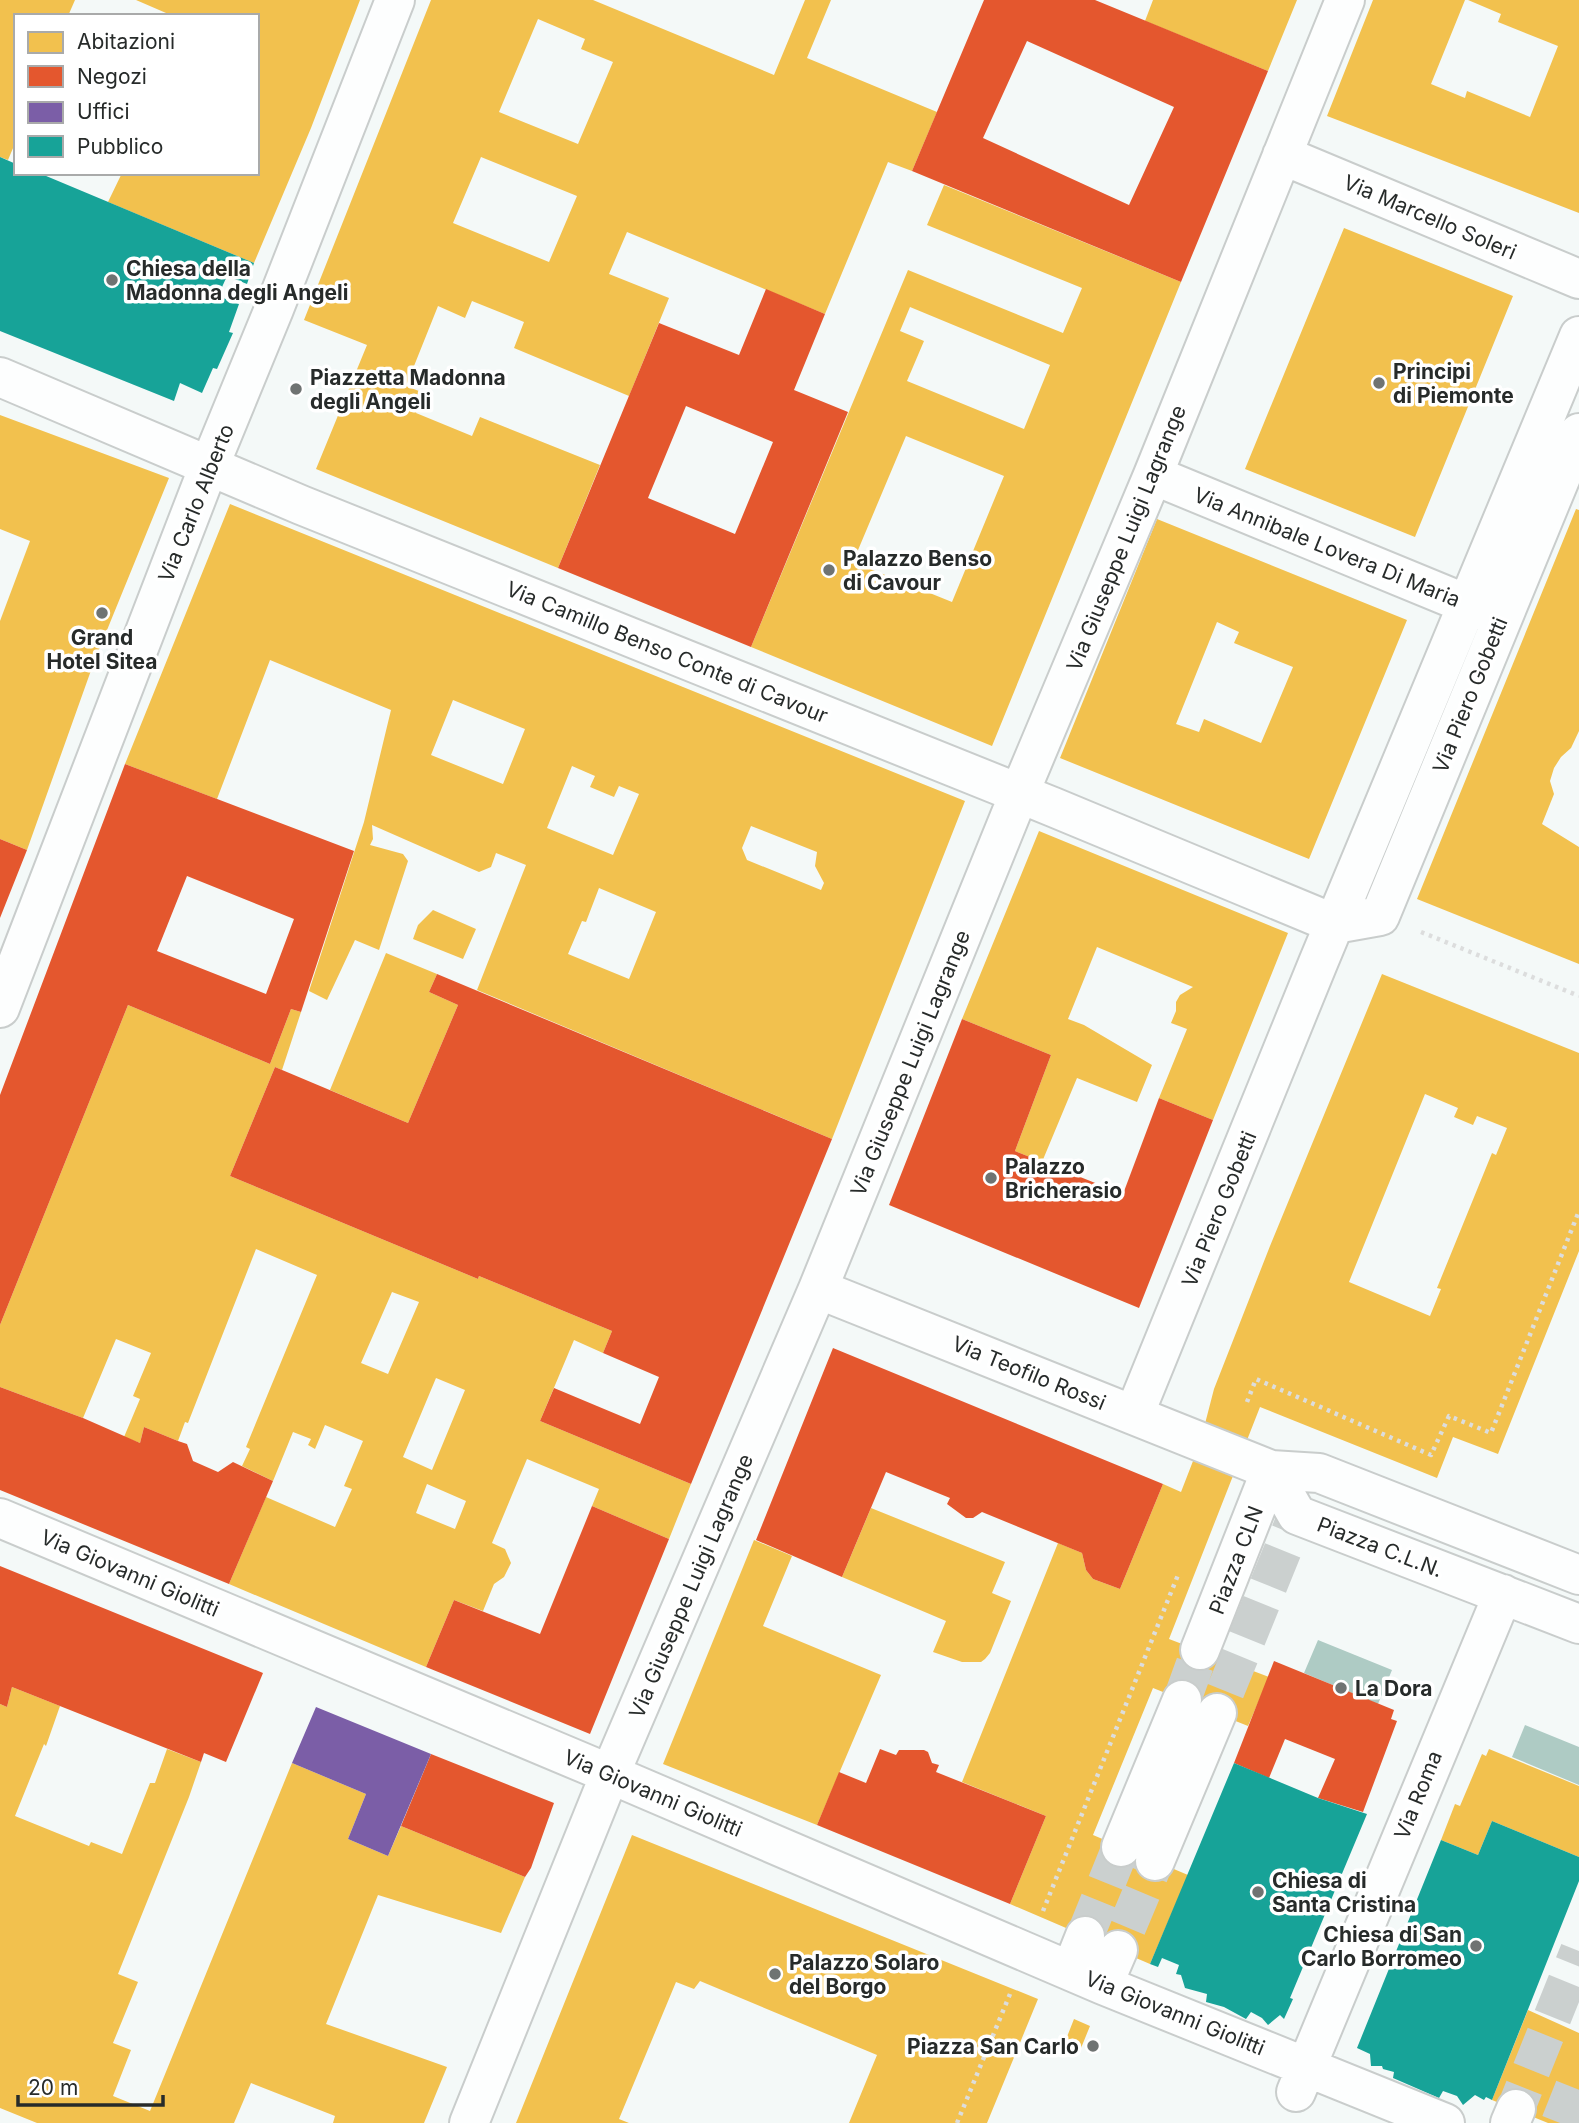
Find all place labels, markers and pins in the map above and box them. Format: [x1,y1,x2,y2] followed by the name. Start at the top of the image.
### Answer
[126,256,348,305] place label: Chiesa della Madonna degli Angeli
[104,272,120,288] marker: Chiesa della Madonna degli Angeli
[1393,359,1514,408] place label: Principi di Piemonte
[310,365,506,414] place label: Piazzetta Madonna degli Angeli
[1371,375,1387,391] marker: Principi di Piemonte
[288,381,304,397] marker: Piazzetta Madonna degli Angeli
[843,546,992,595] place label: Palazzo Benso di Cavour
[821,562,837,578] marker: Palazzo Benso di Cavour
[94,605,110,621] marker: Grand Hotel Sitea
[46,625,158,674] place label: Grand Hotel Sitea
[1005,1154,1122,1203] place label: Palazzo Bricherasio
[983,1170,999,1186] marker: Palazzo Bricherasio
[1355,1676,1433,1701] place label: La Dora
[1333,1680,1349,1696] marker: La Dora
[1272,1868,1416,1917] place label: Chiesa di Santa Cristina
[1250,1884,1266,1900] marker: Chiesa di Santa Cristina
[1301,1922,1462,1971] place label: Chiesa di San Carlo Borromeo
[1468,1938,1484,1954] marker: Chiesa di San Carlo Borromeo
[789,1950,939,1999] place label: Palazzo Solaro del Borgo
[767,1966,783,1982] marker: Palazzo Solaro del Borgo
[907,2034,1079,2059] place label: Piazza San Carlo
[1085,2038,1101,2054] marker: Piazza San Carlo

